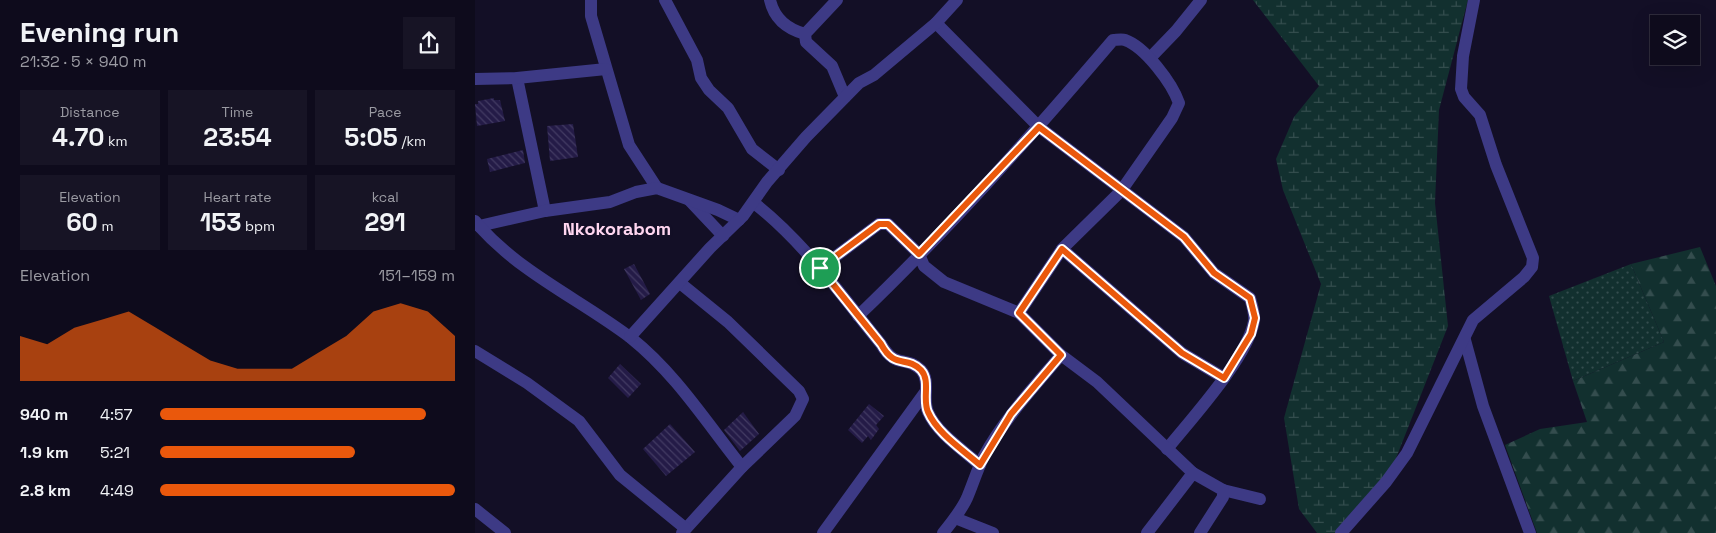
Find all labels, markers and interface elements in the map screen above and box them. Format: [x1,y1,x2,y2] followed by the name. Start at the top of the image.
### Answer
[20,14,179,50] text: Evening run
[1650,15,1700,65] map controls
[1650,15,1700,65] button: layers
[403,17,455,69] button: share
[20,51,147,72] text: 21:32 · 5 × 940 m
[60,103,120,121] text: Distance
[222,103,253,121] text: Time
[369,103,402,121] text: Pace
[52,121,104,153] text: 4.70
[203,121,272,153] text: 23:54
[344,121,398,153] text: 5:05
[104,132,128,150] text: km
[398,132,426,150] text: /km
[59,188,121,206] text: Elevation
[204,188,271,206] text: Heart rate
[372,188,399,206] text: kcal
[66,206,98,238] text: 60
[200,206,241,238] text: 153
[364,206,406,238] text: 291
[98,217,113,235] text: m
[241,217,275,235] text: bpm
[563,217,671,240] district label: Nkokorabom
[799,247,841,289] pin
[806,254,834,282] icon: arrive
[20,265,90,286] text: Elevation
[379,265,455,286] text: 151–159 m
[20,404,68,425] text: 940 m
[100,404,132,425] text: 4:57
[20,442,69,463] text: 1.9 km
[100,442,130,463] text: 5:21
[20,480,71,501] text: 2.8 km
[100,480,134,501] text: 4:49

